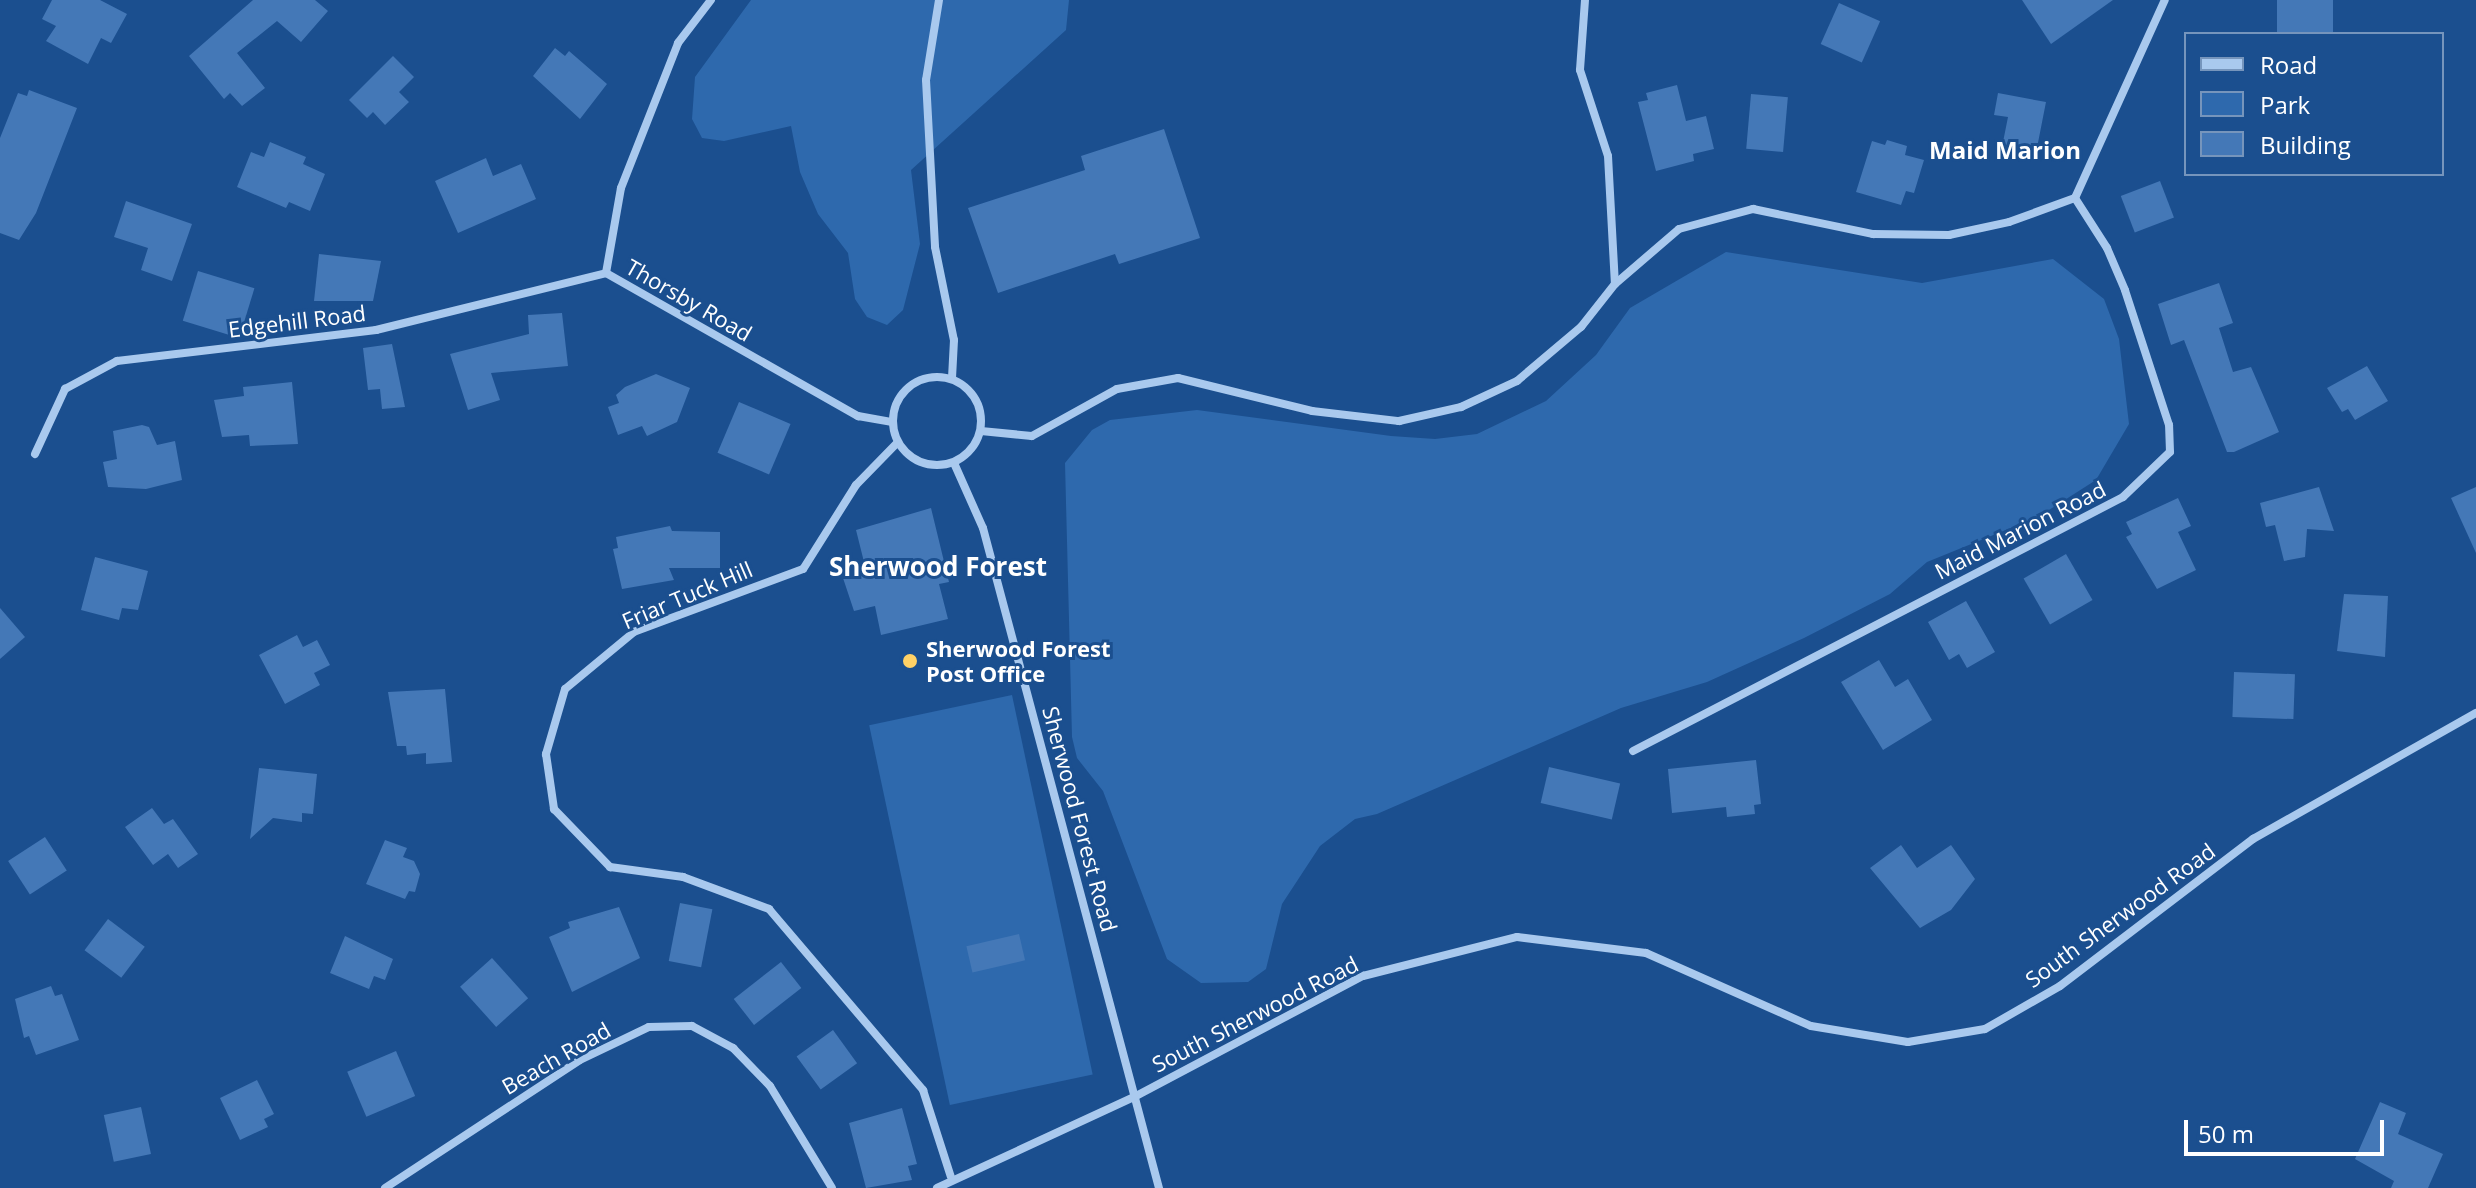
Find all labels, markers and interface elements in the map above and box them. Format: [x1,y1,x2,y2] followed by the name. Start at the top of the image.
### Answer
[2184,32,2444,176] legend
[2260,48,2317,81] text: Road
[2260,88,2310,121] text: Park
[2260,128,2351,161] text: Building
[1929,136,2081,164] district label: Maid Marion
[621,253,757,347] street label: Thorsby Road
[227,299,367,343] street label: Edgehill Road
[1930,476,2110,584] street label: Maid Marion Road
[829,551,1047,583] district label: Sherwood Forest
[618,556,756,634] street label: Friar Tuck Hill
[926,635,1110,686] place label: Sherwood Forest Post Office
[901,652,919,670] marker: Sherwood Forest Post Office
[1037,704,1123,934] street label: Sherwood Forest Road
[2020,837,2220,993] street label: South Sherwood Road
[1147,951,1363,1077] street label: South Sherwood Road
[497,1016,615,1100] street label: Beach Road
[2188,1104,2388,1154] scale bar
[2198,1117,2254,1150] text: 50 m

